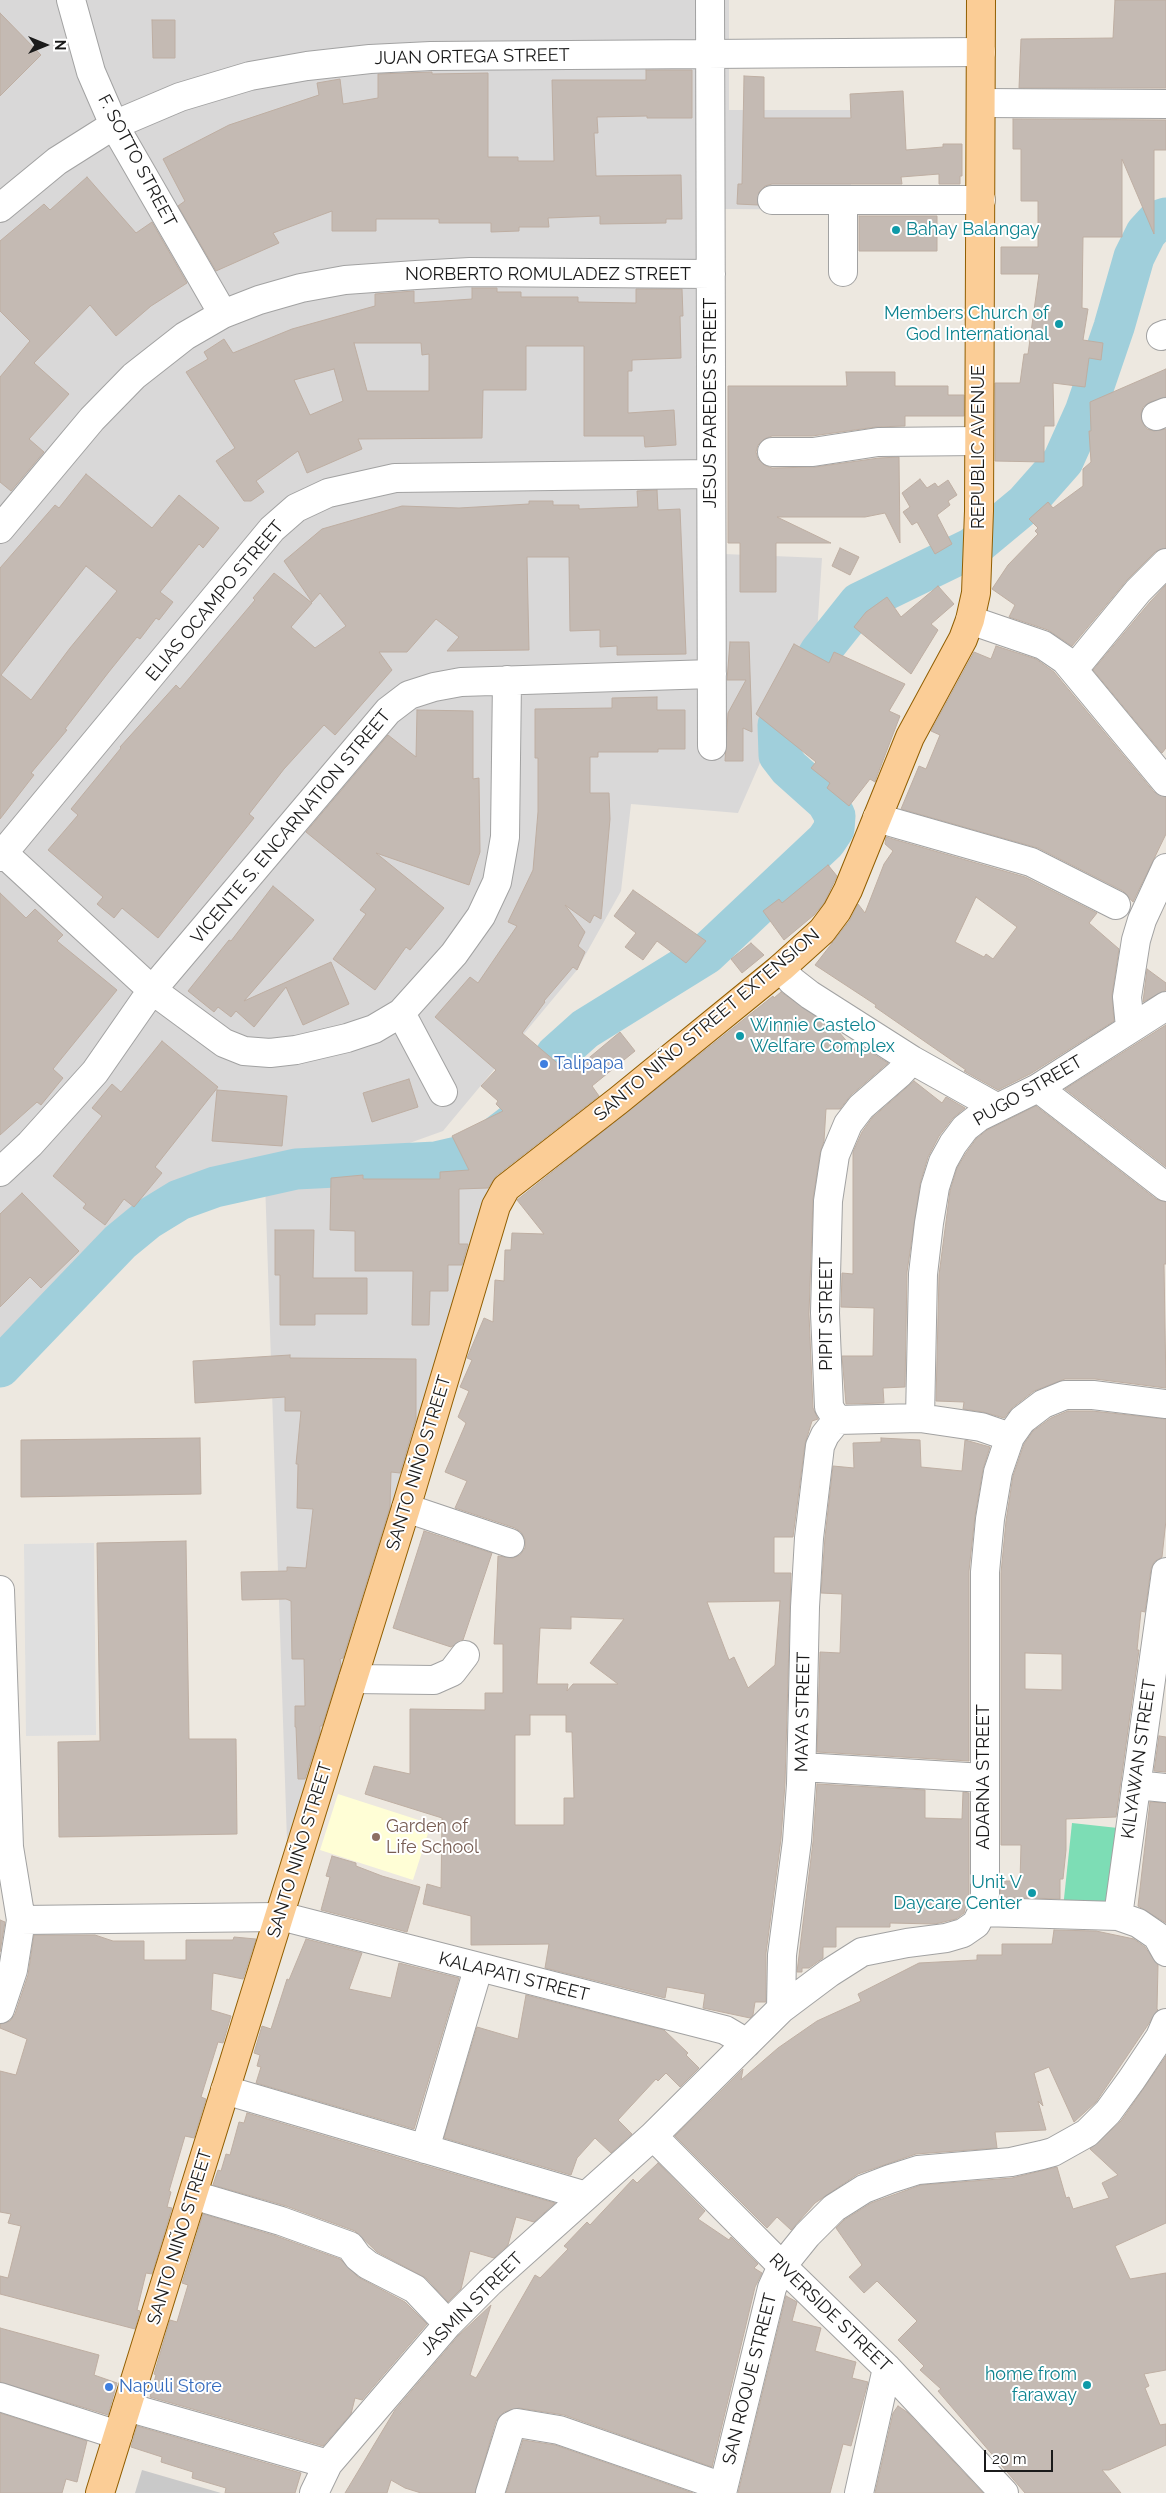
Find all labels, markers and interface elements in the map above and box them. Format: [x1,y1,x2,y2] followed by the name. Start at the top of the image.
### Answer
[20,20,70,70] north arrow
[52,40,68,50] text: N
[374,44,570,70] street label: JUAN ORTEGA STREET
[93,91,181,231] street label: F. SOTTO STREET
[906,219,1040,241] place label: Bahay Balangay
[890,224,902,236] marker: Bahay Balangay
[405,264,691,286] street label: NORBERTO ROMULADEZ STREET
[700,298,722,508] street label: JESUS PAREDES STREET
[884,303,1049,346] place label: Members Church of God International
[1053,318,1065,330] marker: Members Church of God International
[968,365,990,529] street label: REPUBLIC AVENUE
[142,516,288,686] street label: ELIAS OCAMPO STREET
[187,705,395,949] street label: VICENTE S. ENCARNATION STREET
[590,924,824,1126] street label: SANTO NIÑO STREET EXTENSION
[750,1015,895,1058] place label: Winnie Castelo Welfare Complex
[734,1030,746,1042] marker: Winnie Castelo Welfare Complex
[970,1051,1086,1131] street label: PUGO STREET
[554,1053,624,1075] place label: Talipapa
[538,1058,550,1070] marker: Talipapa
[816,1257,838,1371] street label: PIPIT STREET
[382,1373,456,1553] street label: SANTO NIÑO STREET
[791,1652,815,1772] street label: MAYA STREET
[1117,1678,1161,1840] street label: KILYAWAN STREET
[973,1704,995,1850] street label: ADARNA STREET
[263,1760,337,1940] street label: SANTO NIÑO STREET
[386,1816,479,1858] place label: Garden of Life School
[370,1831,382,1843] marker: Garden of Life School
[893,1872,1022,1915] place label: Unit V Daycare Center
[1026,1887,1038,1899] marker: Unit V Daycare Center
[437,1948,591,2006] street label: KALAPATI STREET
[143,2147,217,2327] street label: SANTO NIÑO STREET
[416,2248,528,2360] street label: JASMIN STREET
[764,2249,896,2377] street label: RIVERSIDE STREET
[718,2291,782,2467] street label: SAN ROQUE STREET
[985,2364,1077,2406] place label: home from faraway
[119,2376,222,2398] place label: Napuli Store
[1081,2379,1093,2391] marker: home from faraway
[103,2381,115,2393] marker: Napuli Store
[986,2440,1055,2472] scale bar
[992,2450,1027,2468] text: 20 m

